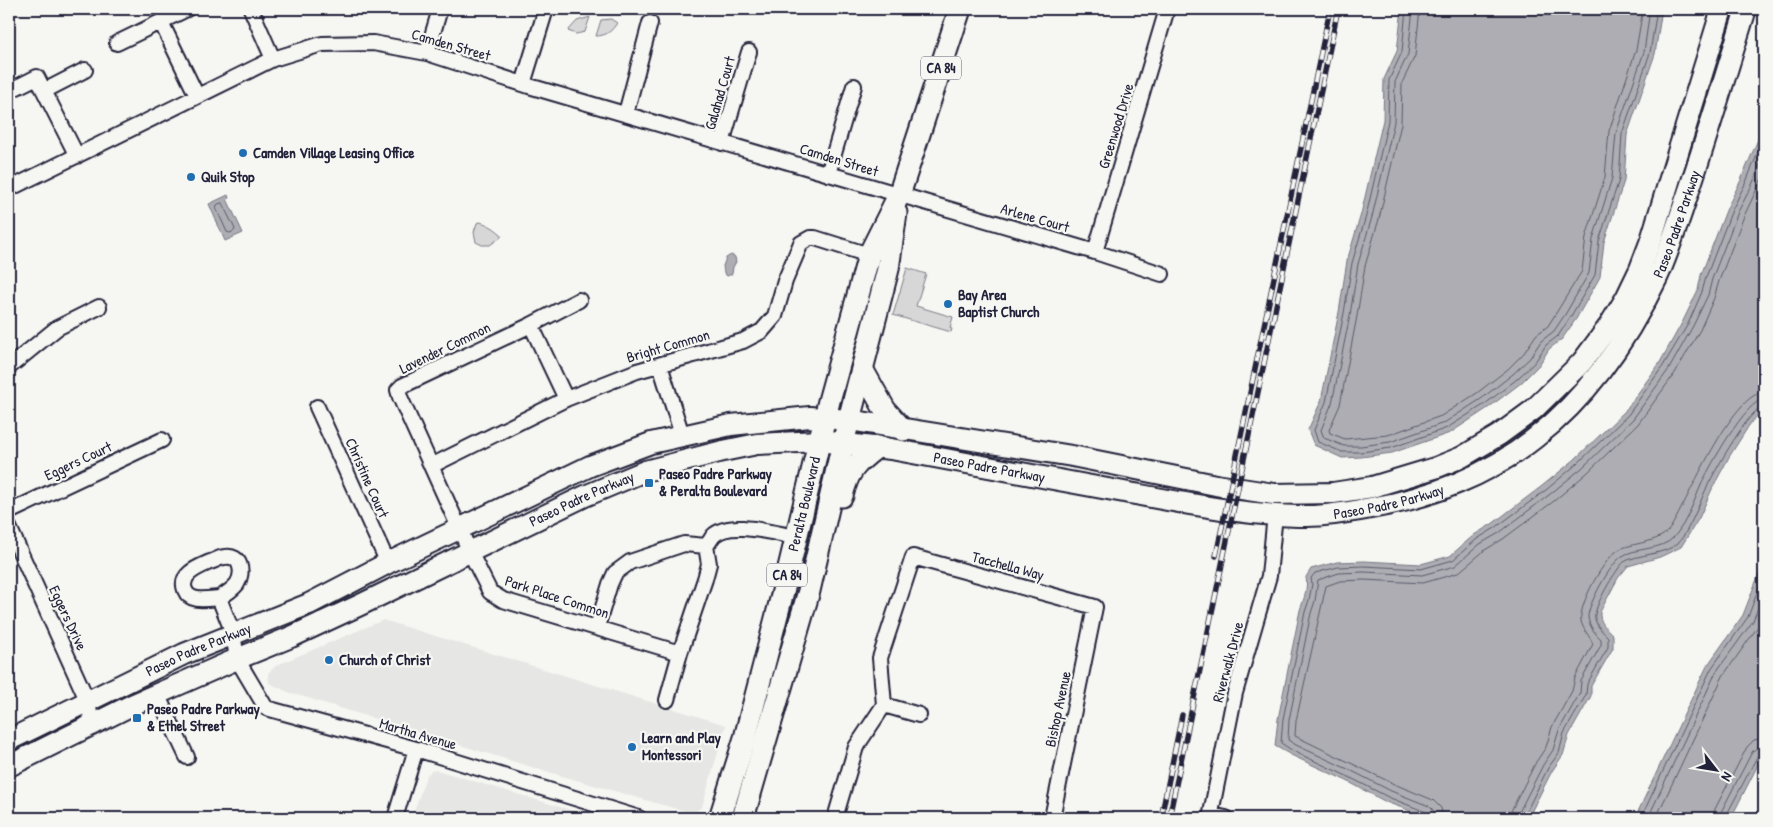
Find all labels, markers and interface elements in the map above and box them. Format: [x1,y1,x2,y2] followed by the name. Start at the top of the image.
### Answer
[409,23,494,66] street label: Camden Street
[699,53,740,132] street label: Galahad Court
[921,56,961,80] road number: CA 84
[1093,81,1138,171] street label: Greenwood Drive
[797,138,882,182] street label: Camden Street
[253,142,414,164] place label: Camden Village Leasing Office
[237,147,249,159] marker: Camden Village Leasing Office
[201,166,255,188] place label: Quik Stop
[1647,167,1705,281] street label: Paseo Padre Parkway
[185,171,197,183] marker: Quik Stop
[998,198,1073,238] street label: Arlene Court
[958,284,1040,323] place label: Bay Area Baptist Church
[942,298,954,310] marker: Bay Area Baptist Church
[396,316,494,379] street label: Lavender Common
[624,324,712,367] street label: Bright Common
[41,435,116,485] street label: Eggers Court
[341,435,395,522] street label: Christine Court
[932,446,1047,487] street label: Paseo Padre Parkway
[782,455,825,554] street label: Peralta Boulevard
[659,463,772,501] place label: Paseo Padre Parkway & Peralta Boulevard
[526,466,637,531] street label: Paseo Padre Parkway
[643,477,655,489] marker: Paseo Padre Parkway & Peralta Boulevard
[1332,478,1447,524] street label: Paseo Padre Parkway
[970,546,1047,585] street label: Tacchella Way
[767,564,807,586] road number: CA 84
[502,570,612,623] street label: Park Place Common
[44,582,93,654] street label: Eggers Drive
[142,617,254,681] street label: Paseo Padre Parkway
[1207,619,1248,705] street label: Riverwalk Drive
[339,649,431,670] place label: Church of Christ
[323,654,335,666] marker: Church of Christ
[1039,669,1076,749] street label: Bishop Avenue
[147,698,260,736] place label: Paseo Padre Parkway & Ethel Street
[131,712,143,724] marker: Paseo Padre Parkway & Ethel Street
[377,712,459,755] street label: Martha Avenue
[642,727,721,765] place label: Learn and Play Montessori
[626,741,638,753] marker: Learn and Play Montessori
[1690,744,1740,794] north arrow
[1717,769,1738,786] text: N

